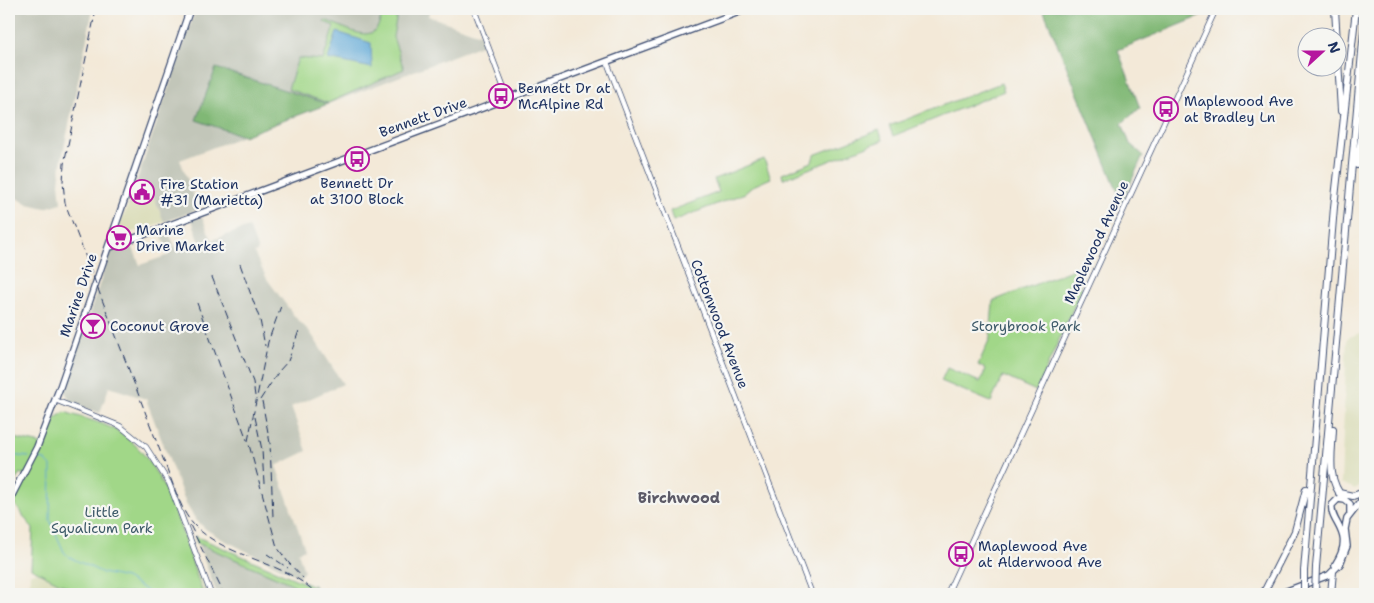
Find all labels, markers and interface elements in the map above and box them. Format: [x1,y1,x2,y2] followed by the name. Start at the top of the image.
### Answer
[1296,28,1346,78] north arrow
[1324,39,1345,56] text: N
[518,79,611,113] place label: Bennett Dr at McAlpine Rd
[488,83,514,109] bus stop icon: Bennett Dr at McAlpine Rd
[1184,92,1294,126] place label: Maplewood Ave at Bradley Ln
[377,93,469,141] street label: Bennett Drive
[1153,96,1179,122] bus stop icon: Maplewood Ave at Bradley Ln
[344,146,370,172] bus stop icon: Bennett Dr at 3100 Block
[310,174,404,208] place label: Bennett Dr at 3100 Block
[160,175,263,209] place label: Fire Station #31 (Marietta)
[1060,178,1132,306] street label: Maplewood Avenue
[129,179,155,205] public building icon: Fire Station #31 (Marietta)
[136,221,225,255] place label: Marine Drive Market
[106,225,132,251] supermarket icon: Marine Drive Market
[55,251,101,339] street label: Marine Drive
[687,257,753,391] street label: Cottonwood Avenue
[80,313,106,339] bar icon: Coconut Grove
[110,317,209,335] place label: Coconut Grove
[971,317,1081,335] park label: Storybrook Park
[638,488,720,508] district label: Birchwood
[51,503,153,537] park label: Little Squalicum Park
[978,537,1102,571] place label: Maplewood Ave at Alderwood Ave
[948,541,974,567] bus stop icon: Maplewood Ave at Alderwood Ave

